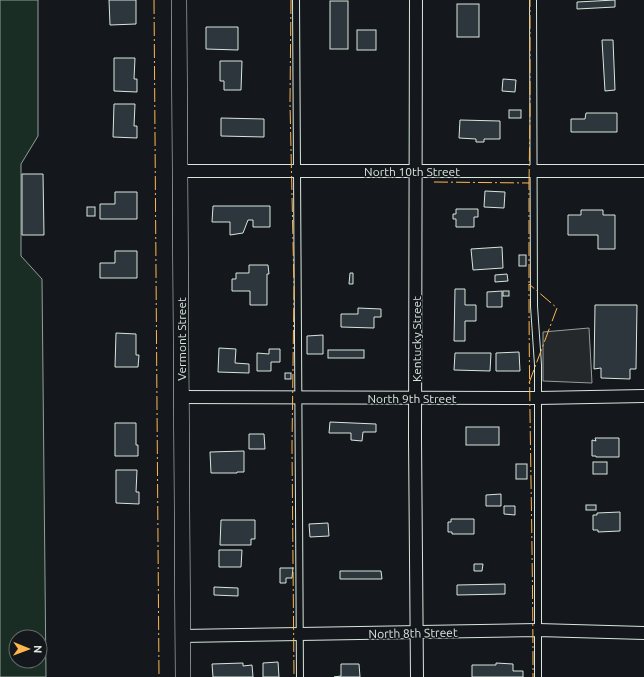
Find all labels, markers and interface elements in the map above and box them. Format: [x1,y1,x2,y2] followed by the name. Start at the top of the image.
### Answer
[364,165,460,178] street label: North 10th Street
[410,296,423,382] street label: Kentucky Street
[175,297,188,381] street label: Vermont Street
[367,392,457,405] street label: North 9th Street
[368,626,458,640] street label: North 8th Street
[8,629,48,669] north arrow
[32,645,44,653] text: N

